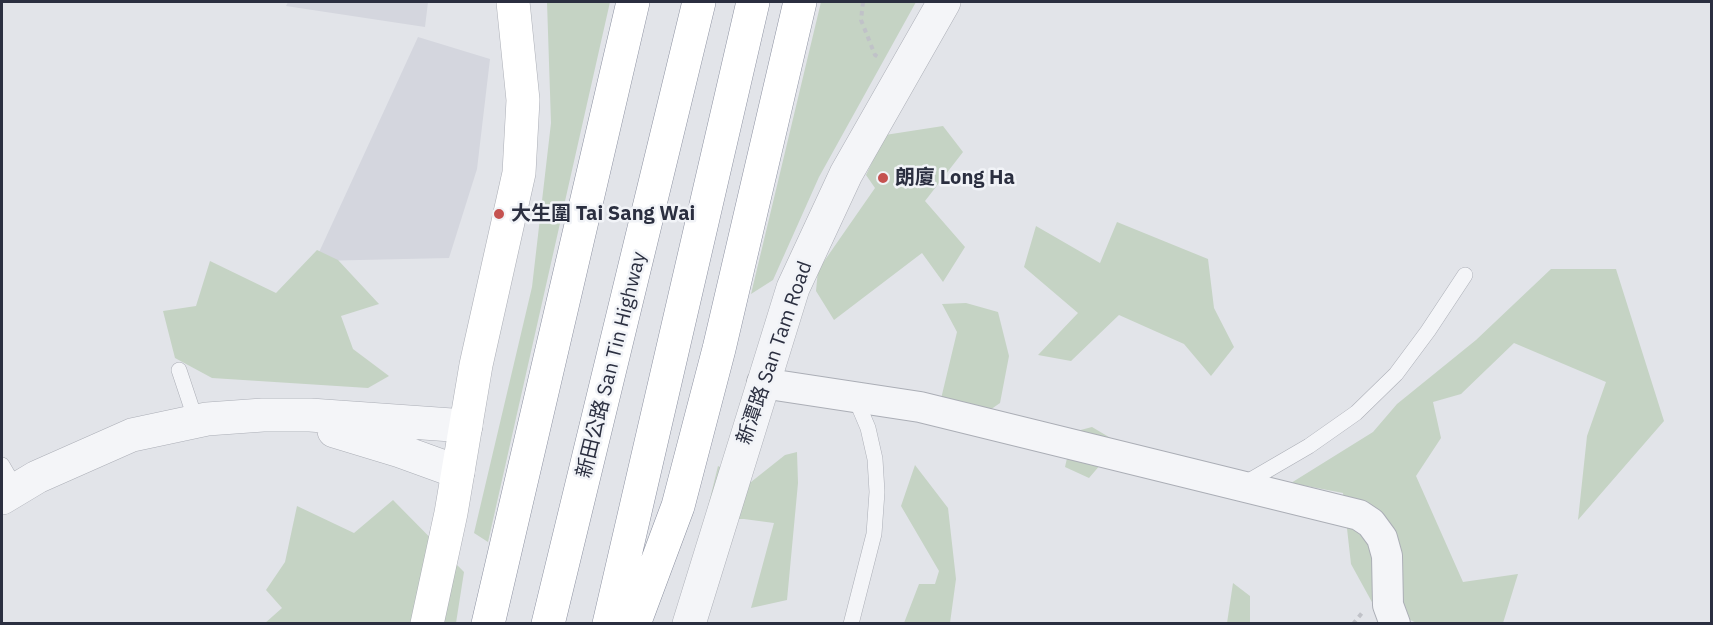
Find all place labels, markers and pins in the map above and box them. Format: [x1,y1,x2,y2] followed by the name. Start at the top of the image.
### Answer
[895,166,1015,190] place label: 朗廈 Long Ha
[876,171,890,185] marker: 朗廈 Long Ha
[511,202,695,226] place label: 大生圍 Tai Sang Wai
[492,207,506,221] marker: 大生圍 Tai Sang Wai

